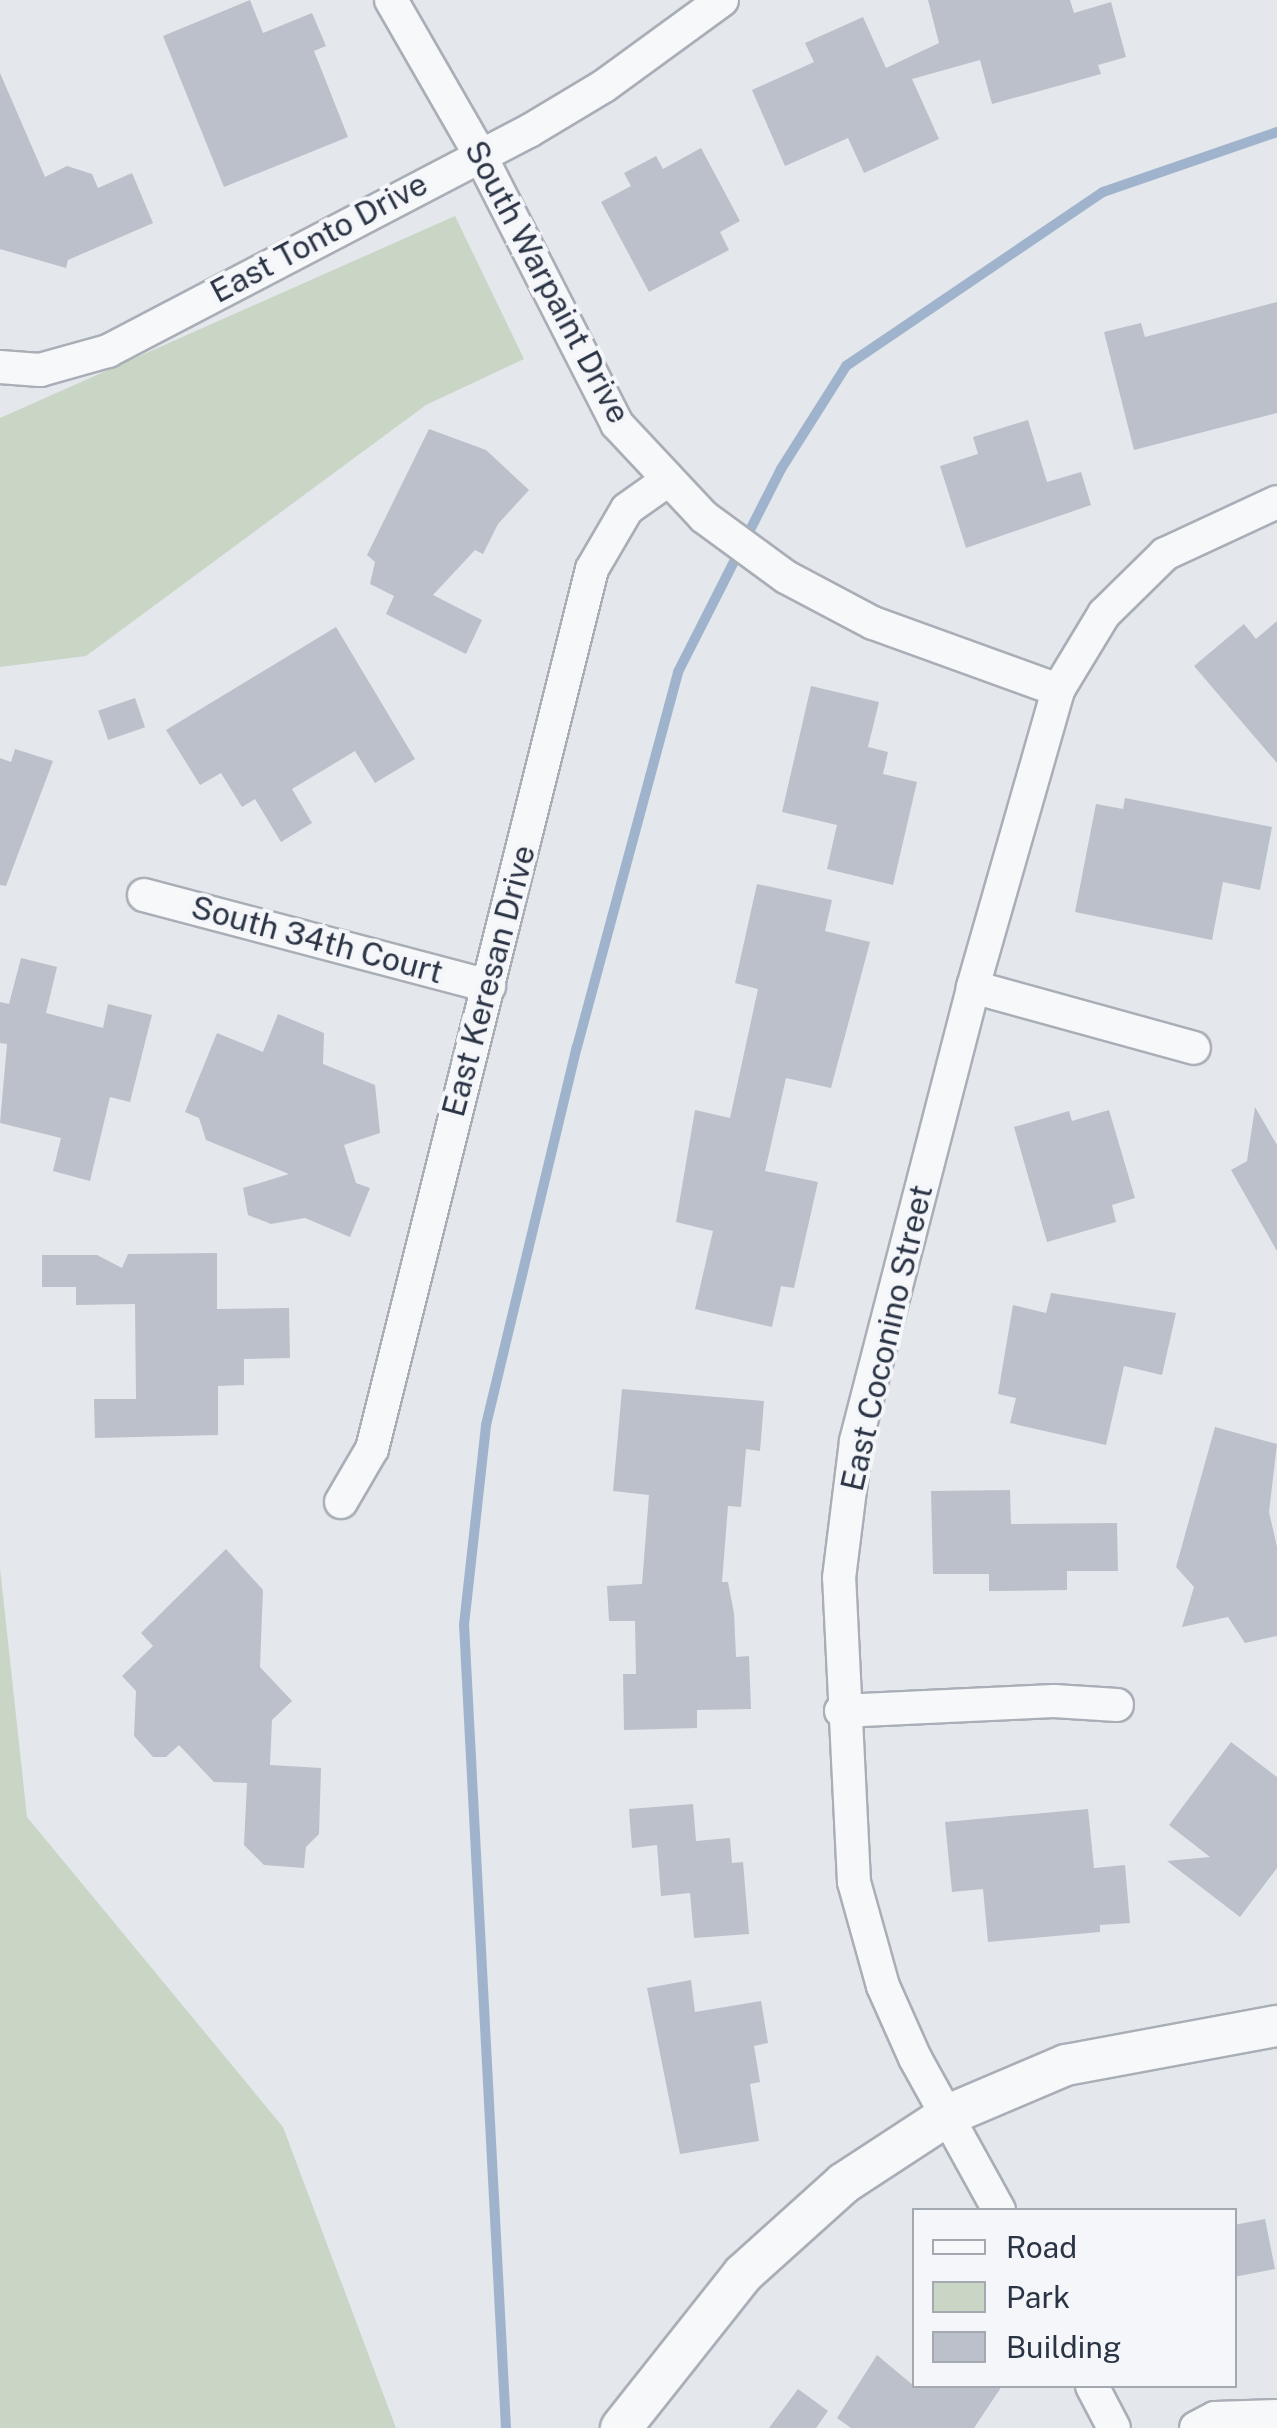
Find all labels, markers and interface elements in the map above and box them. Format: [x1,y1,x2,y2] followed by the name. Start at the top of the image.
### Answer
[456,134,638,430] street label: South Warpaint Drive
[204,165,434,311] street label: East Tonto Drive
[434,841,544,1121] street label: East Keresan Drive
[187,888,447,992] street label: South 34th Court
[833,1181,941,1495] street label: East Coconino Street
[912,2208,1237,2388] legend
[1006,2229,1077,2265] text: Road
[1006,2279,1070,2315] text: Park
[1006,2329,1121,2365] text: Building

